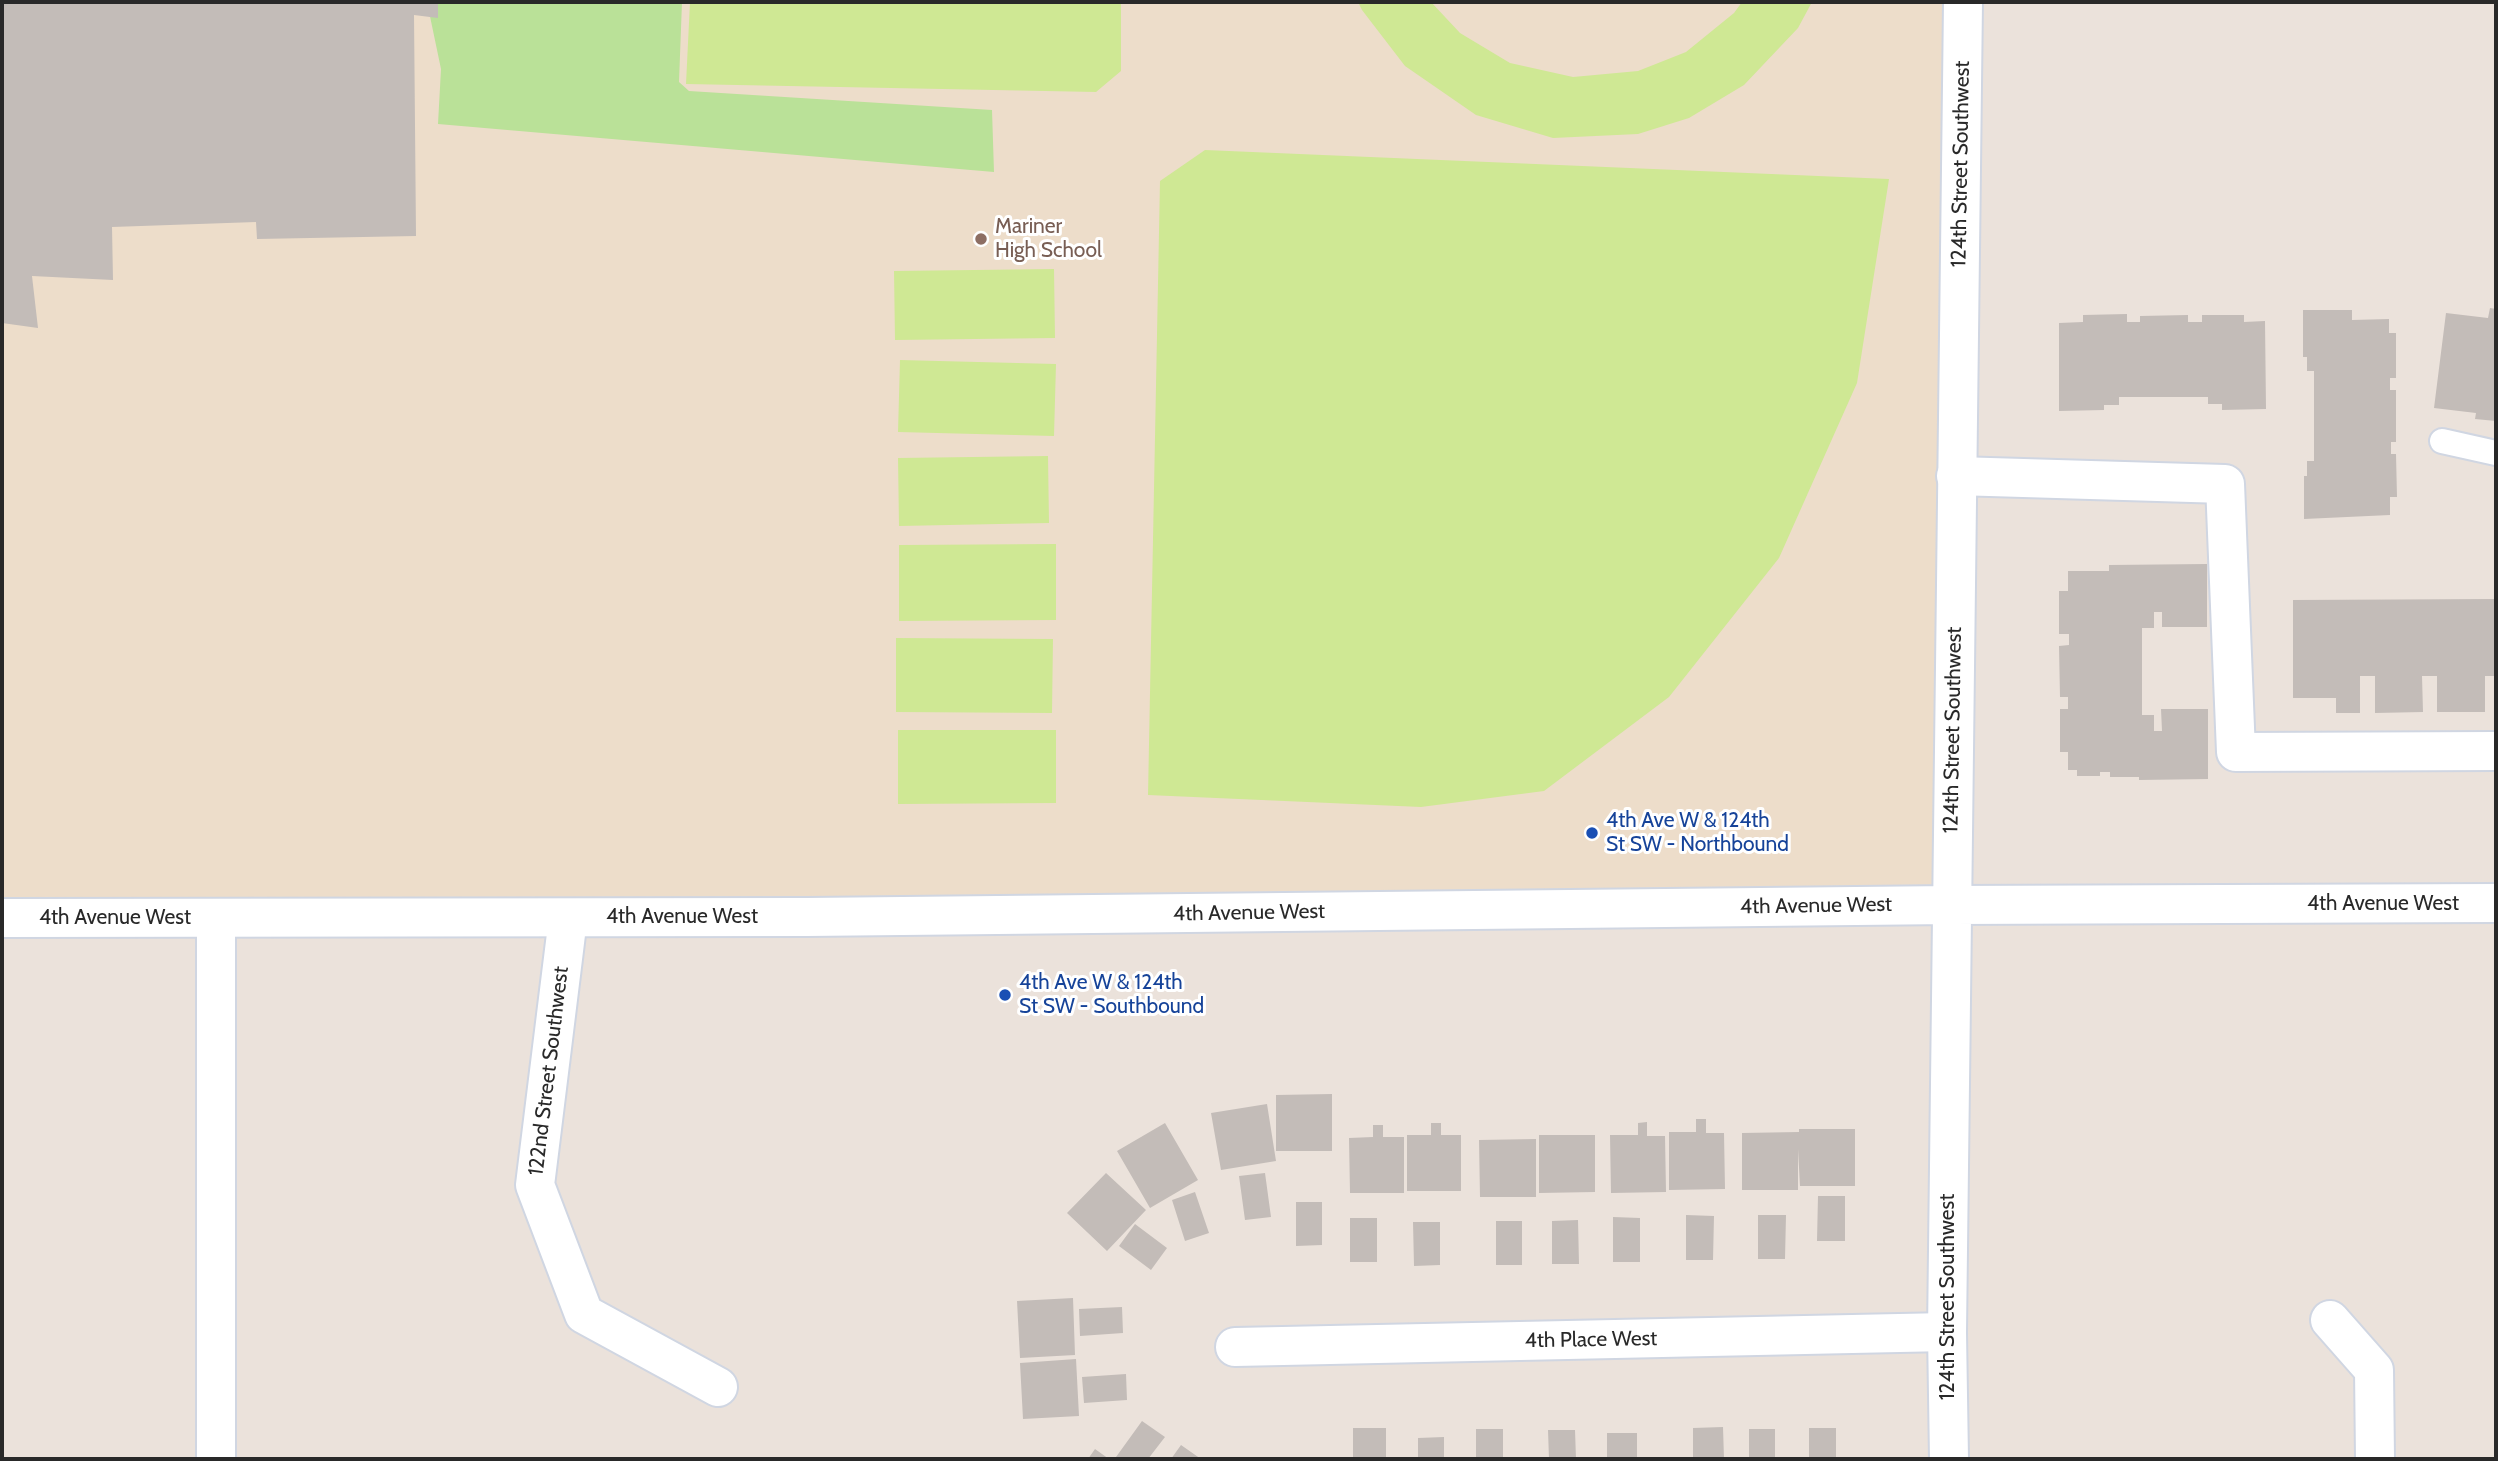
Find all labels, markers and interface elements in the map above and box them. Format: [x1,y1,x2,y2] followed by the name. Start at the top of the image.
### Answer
[1947,60,1975,268] street label: 124th Street Southwest
[995,214,1102,264] place label: Mariner High School
[973,231,989,247] marker: Mariner High School
[1939,626,1967,834] street label: 124th Street Southwest
[1606,808,1789,858] place label: 4th Ave W & 124th St SW - Northbound
[1584,825,1600,841] marker: 4th Ave W & 124th St SW - Northbound
[2307,891,2459,917] street label: 4th Avenue West
[1740,892,1892,920] street label: 4th Avenue West
[1173,899,1325,927] street label: 4th Avenue West
[606,904,758,930] street label: 4th Avenue West
[39,905,191,931] street label: 4th Avenue West
[524,965,574,1177] street label: 122nd Street Southwest
[1019,970,1204,1020] place label: 4th Ave W & 124th St SW - Southbound
[997,987,1013,1003] marker: 4th Ave W & 124th St SW - Southbound
[1935,1194,1961,1400] street label: 124th Street Southwest
[1524,1326,1658,1354] street label: 4th Place West

